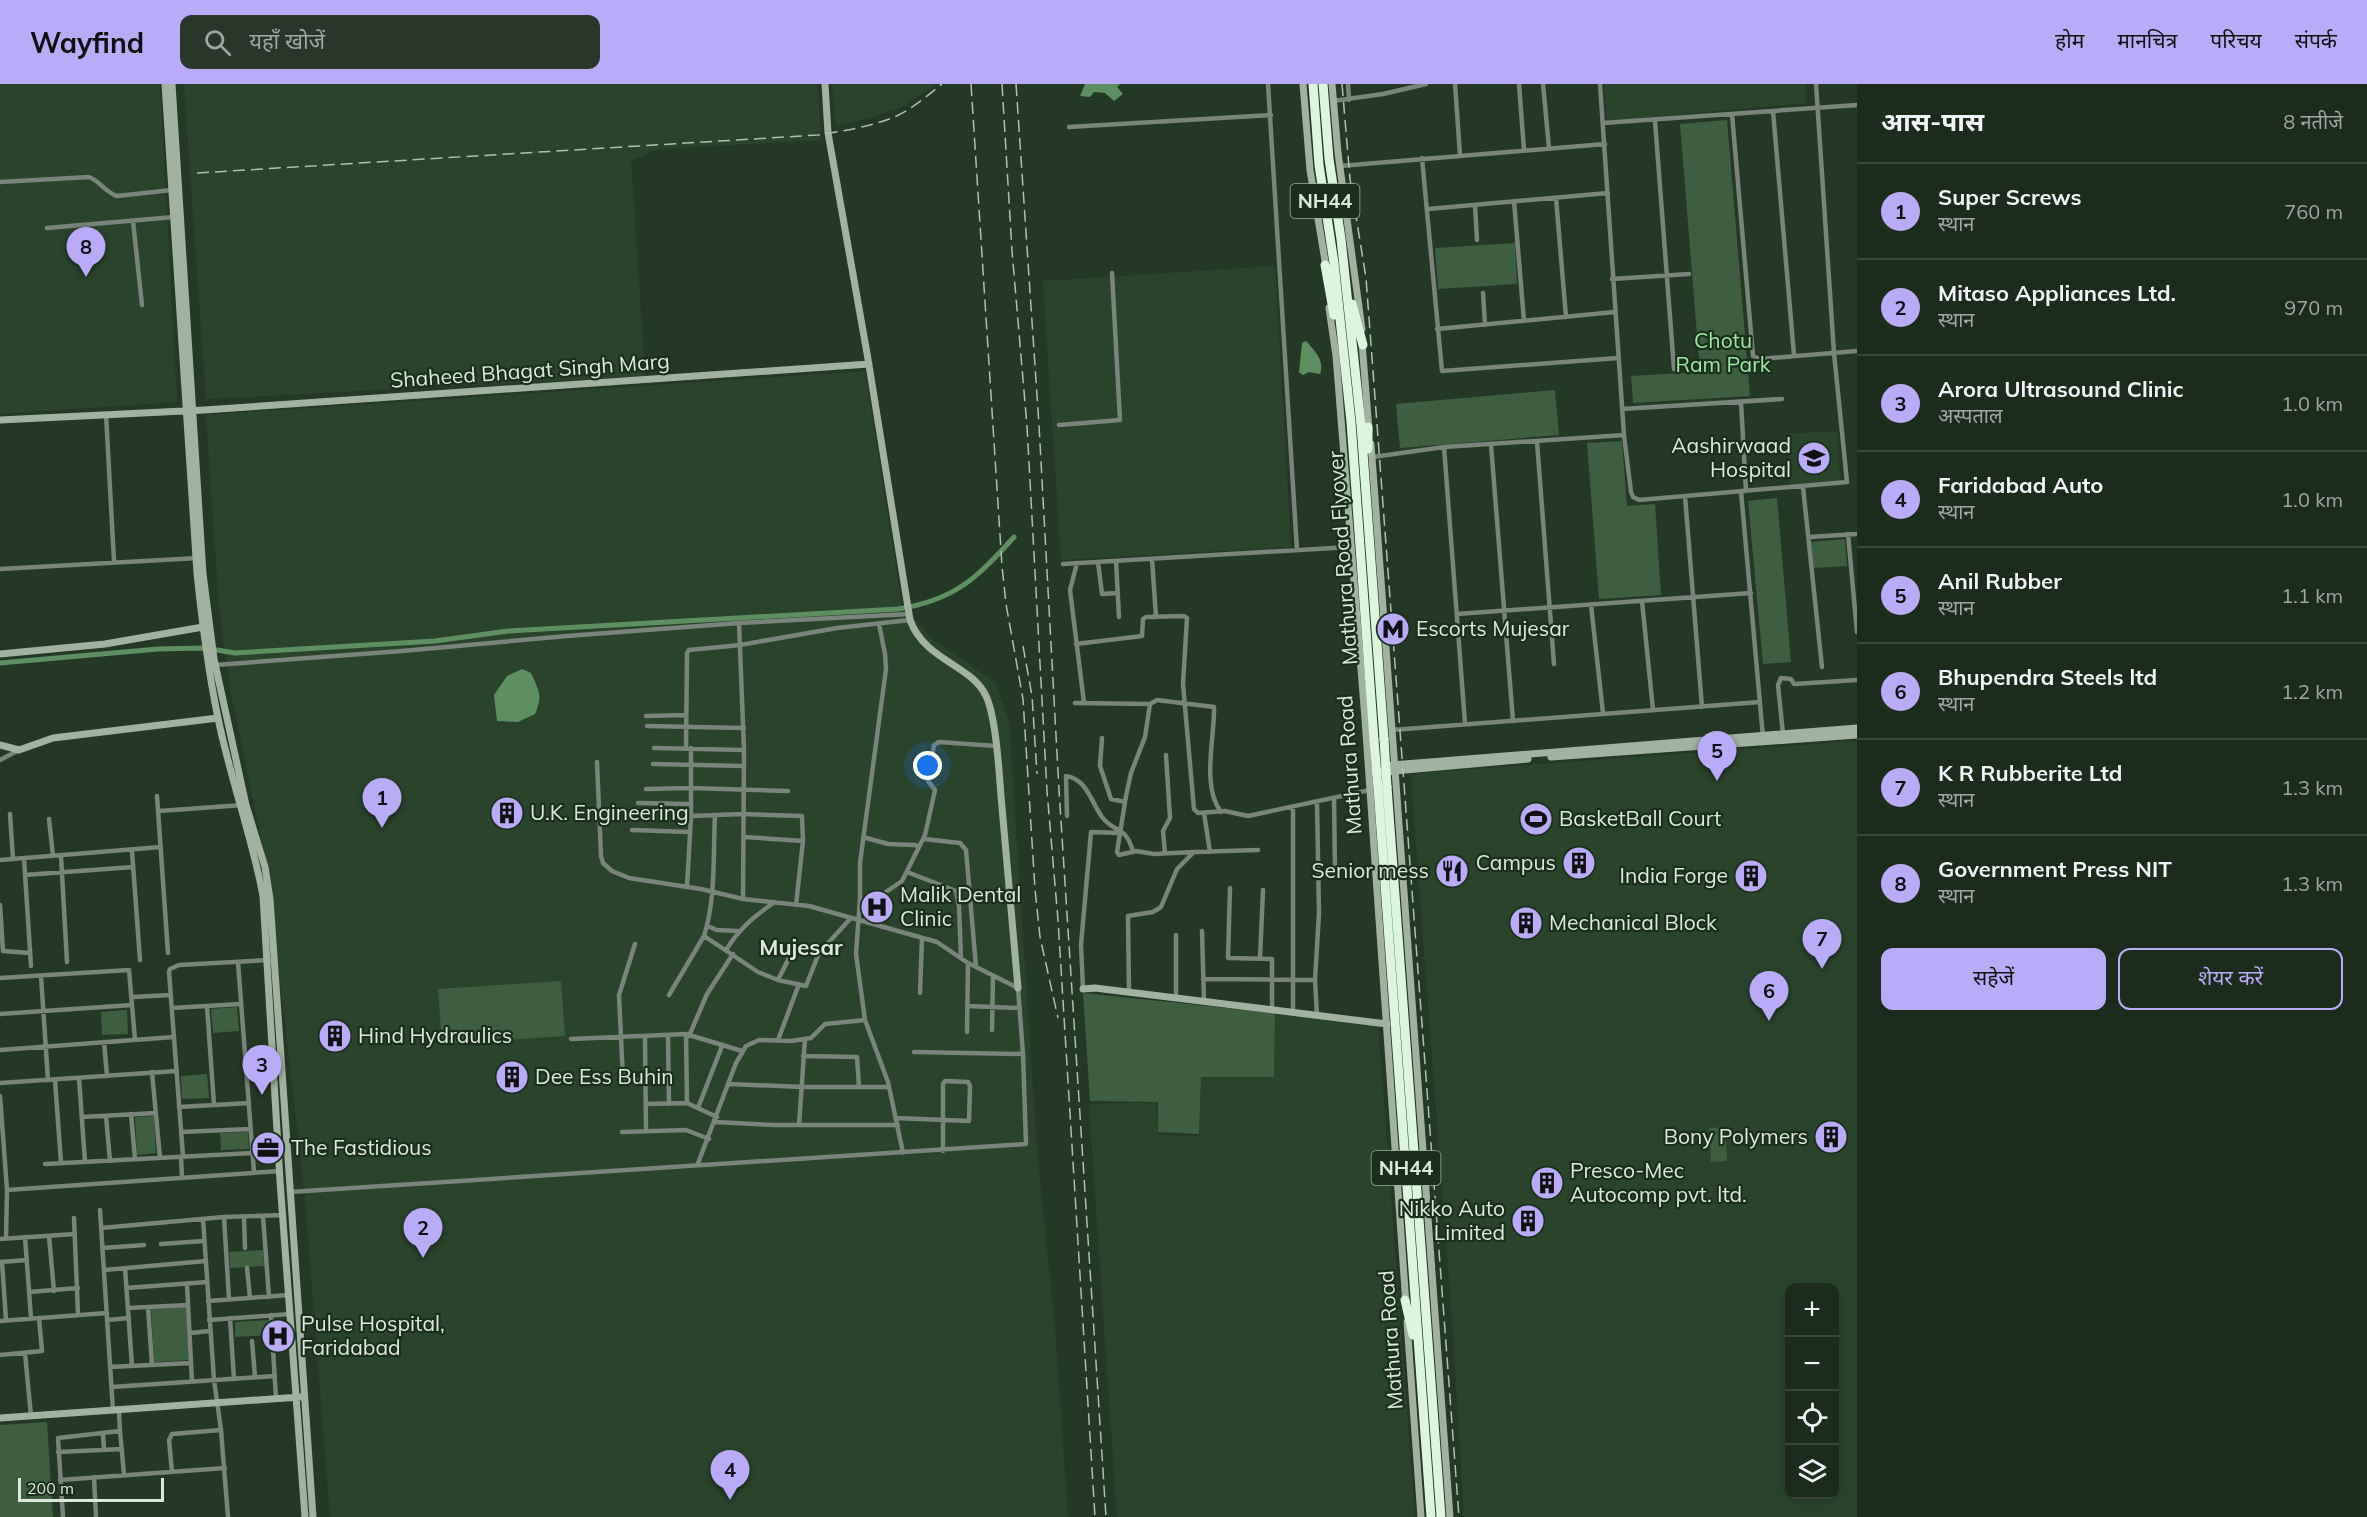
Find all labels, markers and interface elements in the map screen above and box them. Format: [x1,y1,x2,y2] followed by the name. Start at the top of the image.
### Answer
[180,15,600,69] search box
[30,25,144,60] text: Wayfind
[201,26,234,59] icon: search
[249,27,325,55] text: यहाँ खोजें
[2055,27,2084,53] text: होम
[2117,27,2177,53] text: मानचित्र
[2210,27,2262,53] text: परिचय
[2295,27,2337,53] text: संपर्क
[1881,105,1984,138] text: आस-पास
[2283,109,2343,134] text: 8 नतीजे
[1938,183,2082,211] text: Super Screws
[1290,184,1360,218] road number: NH44
[1895,199,1907,224] text: 1
[2284,199,2343,224] text: 760 m
[1938,211,1974,236] text: स्थान
[66,228,106,277] pin: 8
[1938,279,2176,307] text: Mitaso Appliances Ltd.
[1895,295,1907,320] text: 2
[2284,295,2343,320] text: 970 m
[1938,307,1974,332] text: स्थान
[1675,327,1771,377] park label: Chotu Ram Park
[389,347,671,393] street label: Shaheed Bhagat Singh Marg
[1938,375,2183,403] text: Arora Ultrasound Clinic
[1895,391,1907,416] text: 3
[2281,391,2343,416] text: 1.0 km
[1938,403,2003,428] text: अस्पताल
[1671,432,1791,482] place label: Aashirwaad Hospital
[1796,440,1832,476] school or university icon: Aashirwaad Hospital
[1322,450,1362,666] street label: Mathura Road Flyover
[1938,471,2103,499] text: Faridabad Auto
[1895,487,1907,512] text: 4
[2281,487,2343,512] text: 1.0 km
[1938,499,1974,524] text: स्थान
[1938,567,2062,595] text: Anil Rubber
[1895,583,1907,608] text: 5
[2281,583,2343,608] text: 1.1 km
[1938,595,1974,620] text: स्थान
[1375,611,1411,647] metro station icon: Escorts Mujesar
[1416,615,1570,641] place label: Escorts Mujesar
[1938,663,2157,691] text: Bhupendra Steels ltd
[1895,679,1907,704] text: 6
[2281,679,2343,704] text: 1.2 km
[1938,691,1974,716] text: स्थान
[1331,695,1367,836] street label: Mathura Road
[1698,732,1736,781] pin: 5
[913,751,942,780] your location
[1938,759,2122,787] text: K R Rubberite Ltd
[1895,775,1907,800] text: 7
[2281,775,2343,800] text: 1.3 km
[362,778,401,828] pin: 1
[1938,787,1974,812] text: स्थान
[489,795,525,831] building icon: U.K. Engineering
[530,799,689,825] place label: U.K. Engineering
[1518,801,1554,837] sports icon: BasketBall Court
[1559,805,1721,831] place label: BasketBall Court
[1561,845,1597,881] building icon: Campus
[1476,849,1556,875] place label: Campus
[1434,853,1470,889] restaurant icon: Senior mess
[1938,855,2172,883] text: Government Press NIT
[1311,857,1429,883] place label: Senior mess
[1733,858,1769,894] building icon: India Forge
[1620,862,1728,888] place label: India Forge
[1895,871,1907,896] text: 8
[2281,871,2343,896] text: 1.3 km
[900,881,1021,931] place label: Malik Dental Clinic
[1938,883,1974,908] text: स्थान
[859,889,895,925] hospital icon: Malik Dental Clinic
[1508,905,1544,941] building icon: Mechanical Block
[1549,909,1717,935] place label: Mechanical Block
[1802,920,1842,969] pin: 7
[759,933,843,961] district label: Mujesar
[1881,948,2106,1010] button: सहेजें
[2118,948,2343,1010] button: शेयर करें
[1750,972,1788,1021] pin: 6
[317,1018,353,1054] building icon: Hind Hydraulics
[358,1022,512,1048] place label: Hind Hydraulics
[242,1046,282,1095] pin: 3
[494,1059,530,1095] building icon: Dee Ess Buhin
[535,1063,674,1089] place label: Dee Ess Buhin
[1813,1119,1849,1155] building icon: Bony Polymers
[1664,1123,1808,1149] place label: Bony Polymers
[250,1130,286,1166] office icon: The Fastidious
[291,1134,432,1160] place label: The Fastidious
[1372,1151,1440,1185] road number: NH44
[1570,1157,1747,1207] place label: Presco-Mec Autocomp pvt. ltd.
[1529,1165,1565,1201] building icon: Presco-Mec Autocomp pvt. ltd.
[1399,1195,1505,1245] place label: Nikko Auto Limited
[1510,1203,1546,1239] building icon: Nikko Auto Limited
[404,1208,442,1258] pin: 2
[1372,1270,1408,1411] street label: Mathura Road
[1785,1283,1839,1499] map controls
[1785,1283,1839,1337] button: +
[301,1310,445,1360] place label: Pulse Hospital, Faridabad
[260,1318,296,1354] hospital icon: Pulse Hospital, Faridabad
[1785,1337,1839,1391] button: −
[1785,1391,1839,1445] button: locate
[1785,1445,1839,1499] button: layers
[710,1450,750,1500] pin: 4
[18,1475,164,1502] scale bar
[27,1478,74,1498] text: 200 m

